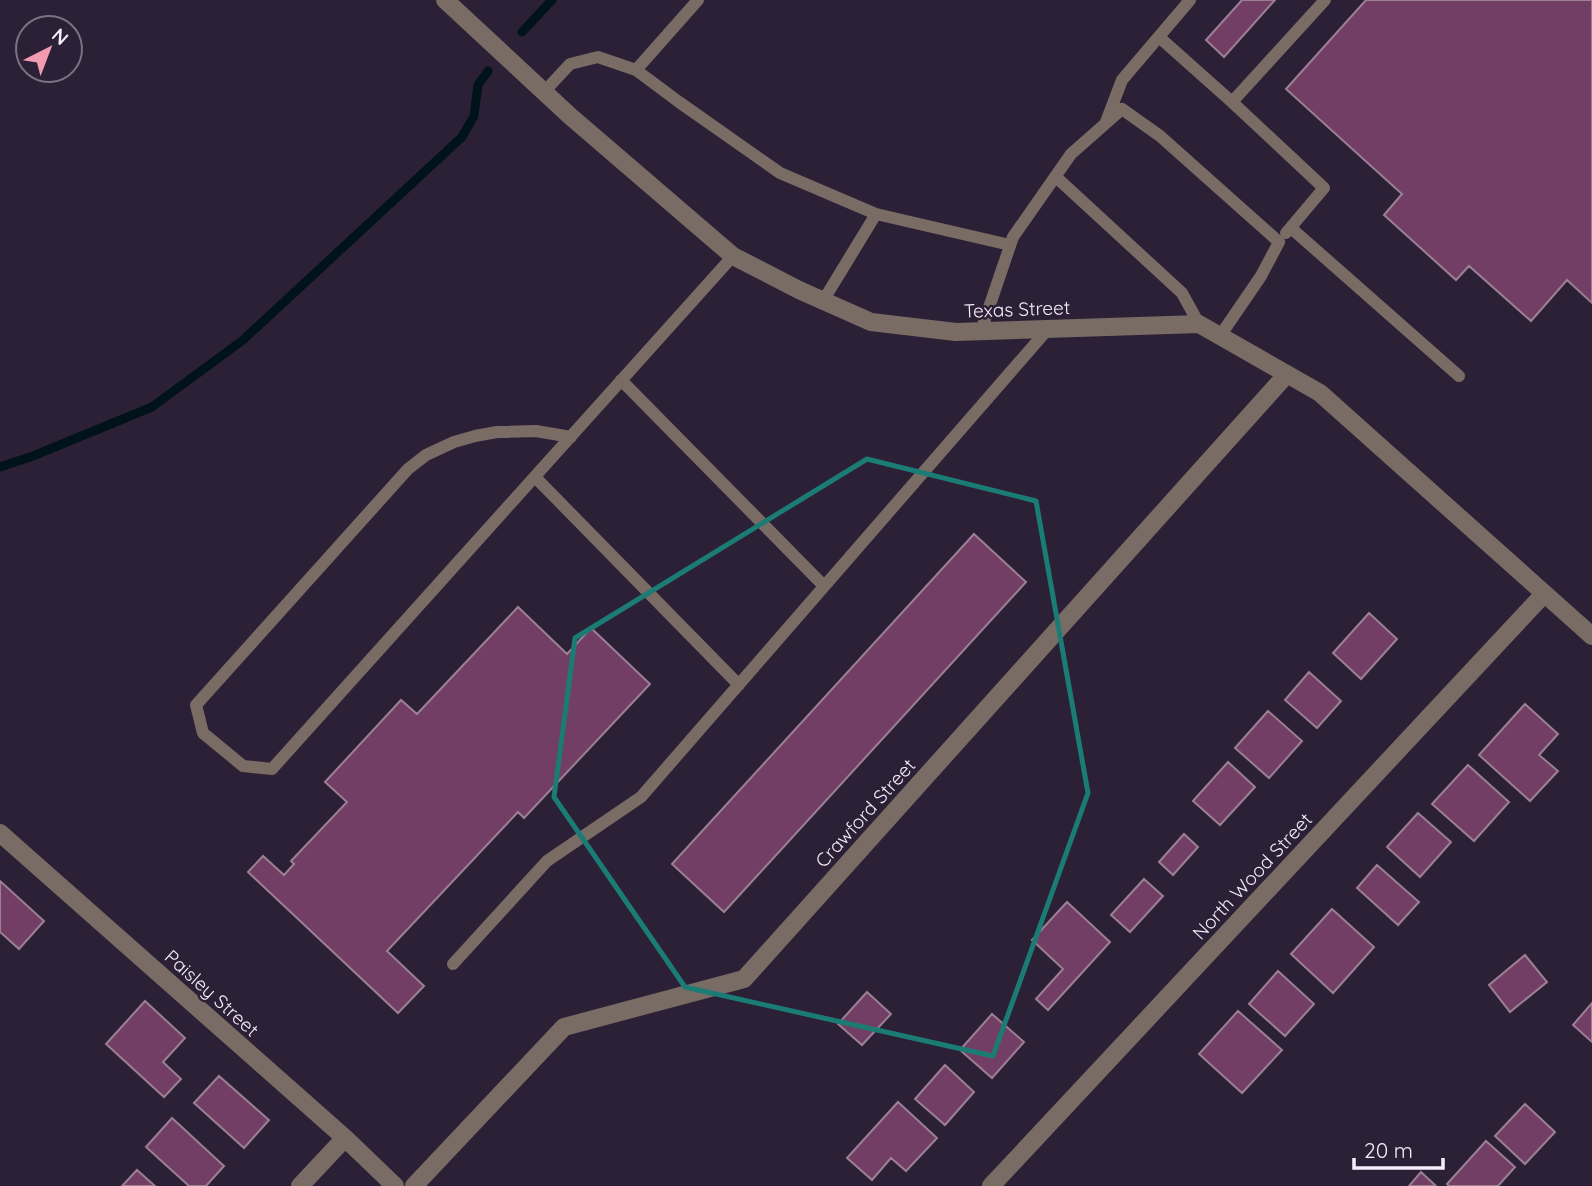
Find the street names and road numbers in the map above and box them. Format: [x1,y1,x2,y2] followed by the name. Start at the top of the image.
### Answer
[963,295,1071,323] street label: Texas Street
[810,754,920,872] street label: Crawford Street
[1187,808,1317,944] street label: North Wood Street
[160,944,264,1042] street label: Paisley Street

